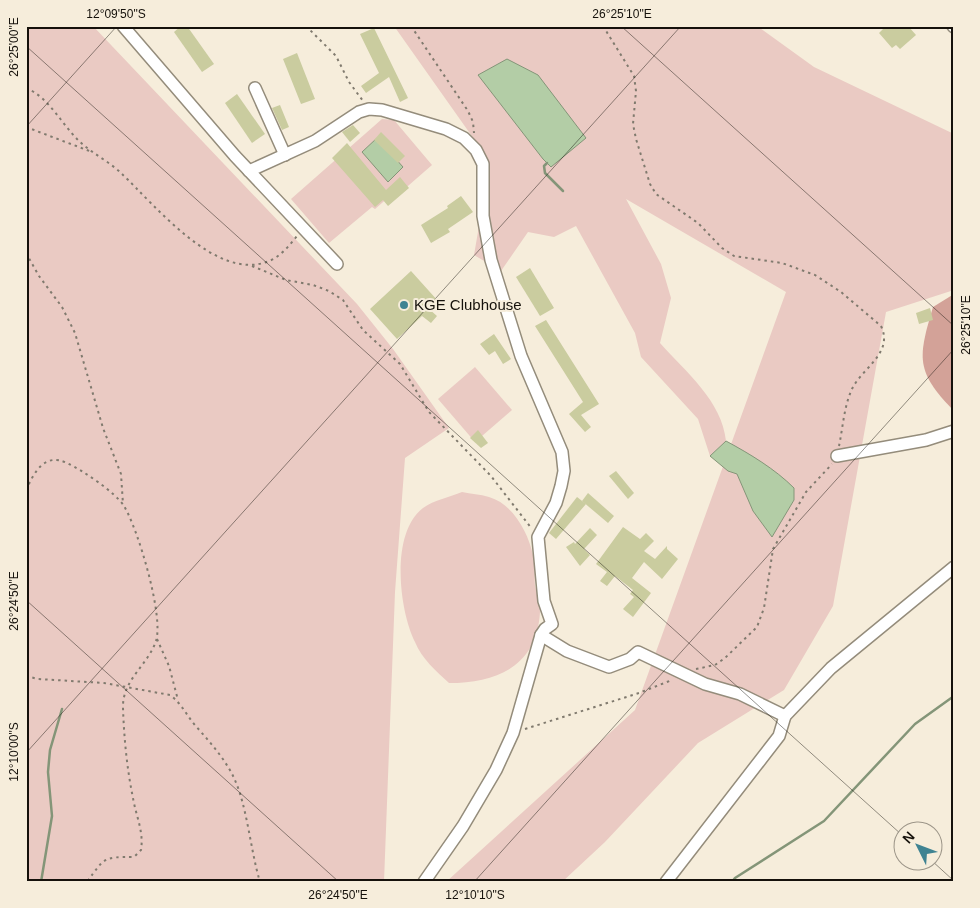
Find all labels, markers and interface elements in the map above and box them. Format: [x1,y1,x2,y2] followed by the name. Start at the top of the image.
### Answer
[86,7,146,21] text: 12°09'50"S
[592,7,652,21] text: 26°25'10"E
[7,17,21,77] text: 26°25'00"E
[959,295,973,355] text: 26°25'10"E
[414,296,522,313] place label: KGE Clubhouse
[398,299,410,311] marker: KGE Clubhouse
[7,571,21,631] text: 26°24'50"E
[7,722,21,782] text: 12°10'00"S
[892,820,942,870] north arrow
[899,828,918,846] text: N
[308,888,368,902] text: 26°24'50"E
[445,888,505,902] text: 12°10'10"S

